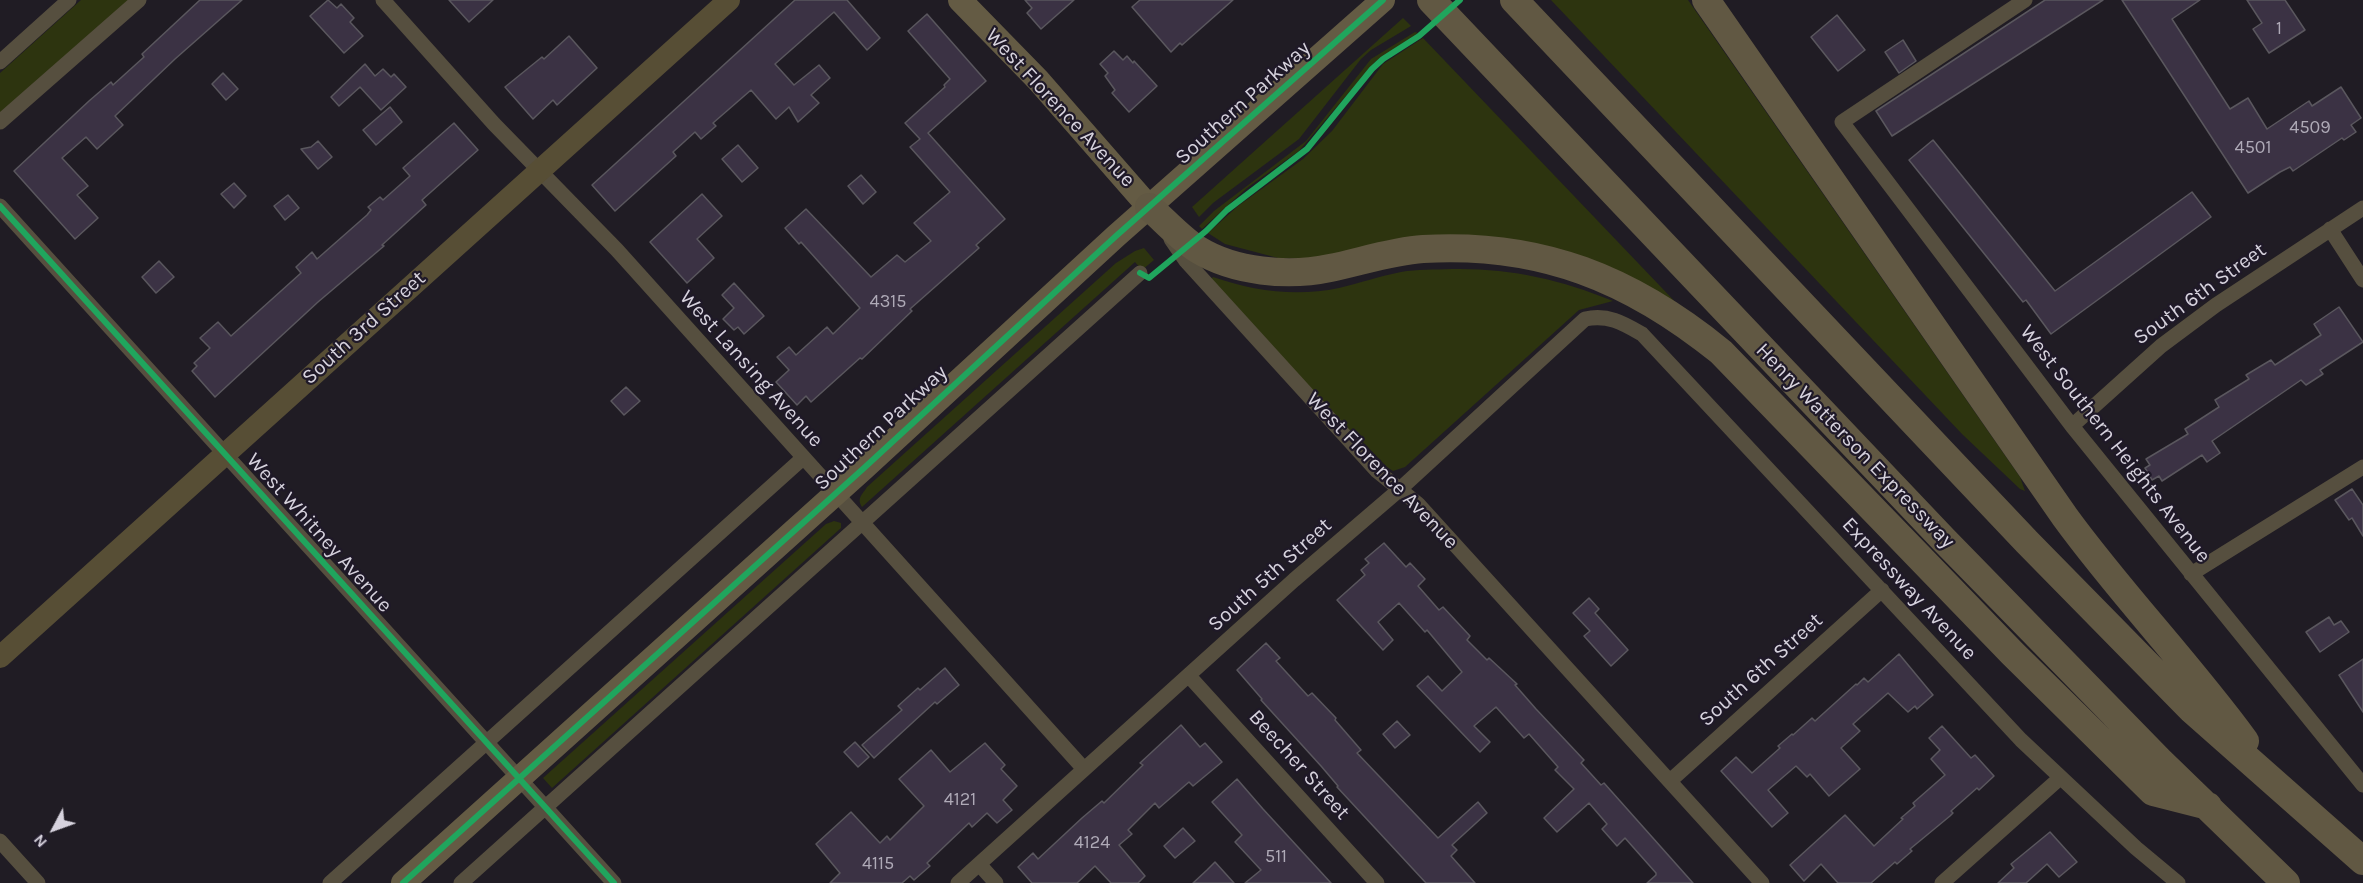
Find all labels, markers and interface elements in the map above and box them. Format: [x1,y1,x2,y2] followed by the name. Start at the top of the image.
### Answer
[2276,18,2282,40] house number: 1
[980,23,1140,193] street label: West Florence Avenue
[1170,36,1316,170] street label: Southern Parkway
[2289,117,2331,139] house number: 4509
[2235,137,2271,159] house number: 4501
[2129,237,2271,351] street label: South 6th Street
[297,266,431,390] street label: South 3rd Street
[674,285,828,453] street label: West Lansing Avenue
[870,291,906,313] house number: 4315
[2014,320,2216,568] street label: West Southern Heights Avenue
[1750,338,1960,554] street label: Henry Watterson Expressway
[809,360,953,496] street label: Southern Parkway
[1301,387,1463,555] street label: West Florence Avenue
[241,448,397,618] street label: West Whitney Avenue
[1836,512,1982,666] street label: Expressway Avenue
[1203,513,1337,637] street label: South 5th Street
[1694,608,1828,732] street label: South 6th Street
[1243,705,1355,825] street label: Beecher Street
[944,789,976,811] house number: 4121
[24,799,84,859] north arrow
[29,831,51,852] text: N
[1074,832,1110,854] house number: 4124
[1265,846,1287,868] house number: 511
[862,853,894,875] house number: 4115

